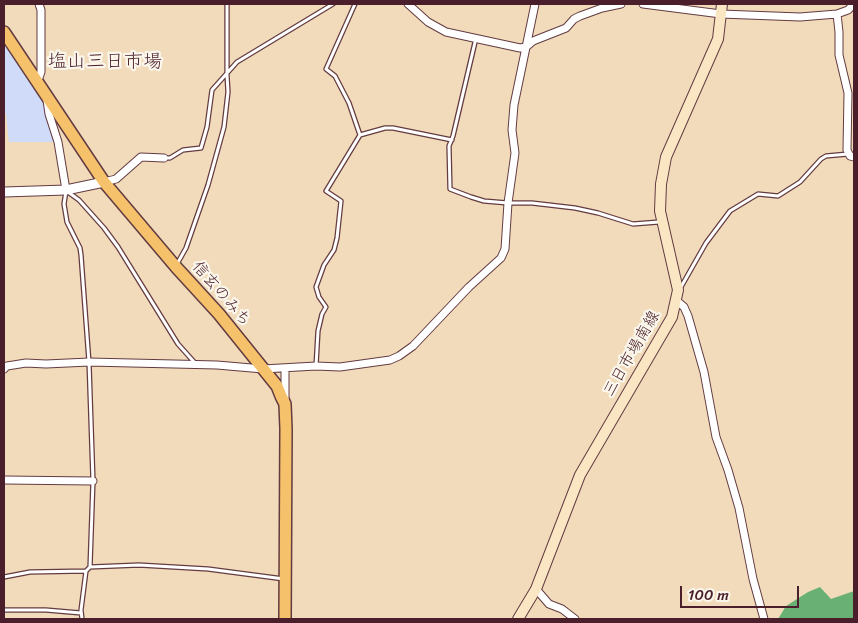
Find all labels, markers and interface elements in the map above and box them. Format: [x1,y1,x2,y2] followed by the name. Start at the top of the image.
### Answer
[48,51,162,73] district label: 塩山三日市場
[188,258,254,330] street label: 信玄のみち
[600,308,664,400] street label: 三日市場南線
[683,576,802,608] scale bar
[688,582,729,608] text: 100 m

